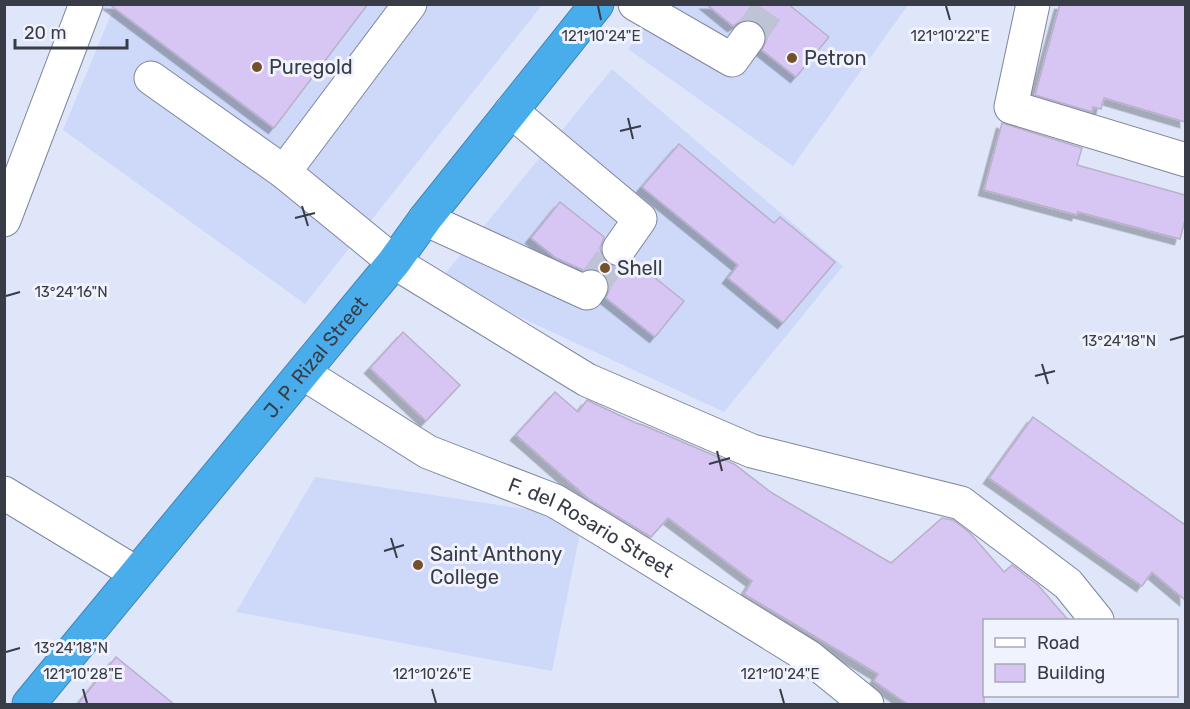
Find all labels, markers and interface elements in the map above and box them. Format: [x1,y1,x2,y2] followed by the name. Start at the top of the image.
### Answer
[15,12,128,50] scale bar
[24,22,66,44] text: 20 m
[561,27,641,45] text: 121°10'24"E
[911,27,990,45] text: 121°10'22"E
[804,46,867,70] place label: Petron
[785,51,799,65] marker: Petron
[269,55,353,79] place label: Puregold
[250,60,264,74] marker: Puregold
[617,256,663,280] place label: Shell
[598,261,612,275] marker: Shell
[34,283,108,301] text: 13°24'16"N
[258,291,373,423] street label: J. P. Rizal Street
[1082,332,1156,350] text: 13°24'18"N
[505,472,678,583] street label: F. del Rosario Street
[430,542,562,589] place label: Saint Anthony College
[411,558,425,572] marker: Saint Anthony College
[983,619,1178,697] legend
[1037,632,1080,654] text: Road
[34,639,108,657] text: 13°24'18"N
[1037,662,1105,684] text: Building
[43,665,123,683] text: 121°10'28"E
[393,665,471,683] text: 121°10'26"E
[740,665,820,683] text: 121°10'24"E

